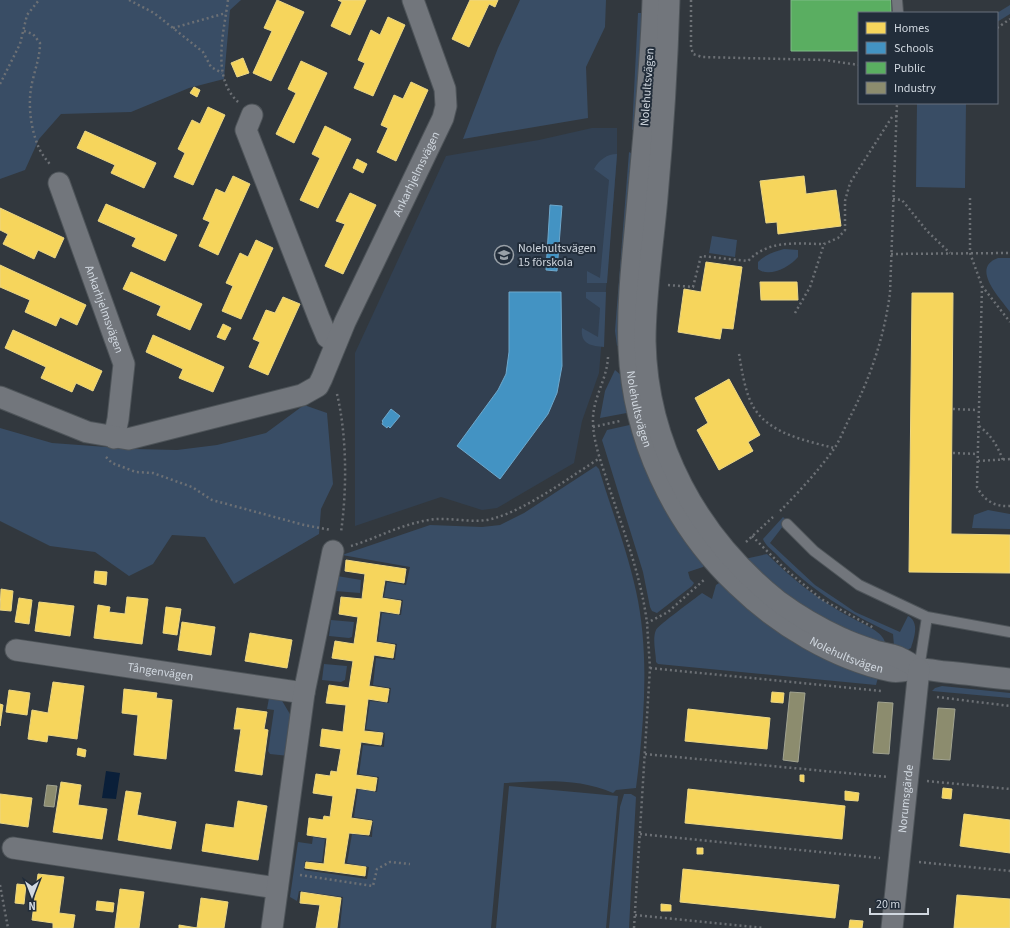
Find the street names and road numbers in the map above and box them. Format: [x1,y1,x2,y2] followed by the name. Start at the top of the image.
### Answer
[636,47,659,127] street label: Nolehultsvägen
[389,129,444,219] street label: Ankarhjelmsvägen
[80,263,127,356] street label: Ankarhjelmsvägen
[622,370,656,450] street label: Nolehultsvägen
[806,633,885,678] street label: Nolehultsvägen
[126,659,194,685] street label: Tångenvägen
[894,764,918,834] street label: Norumsgärde

